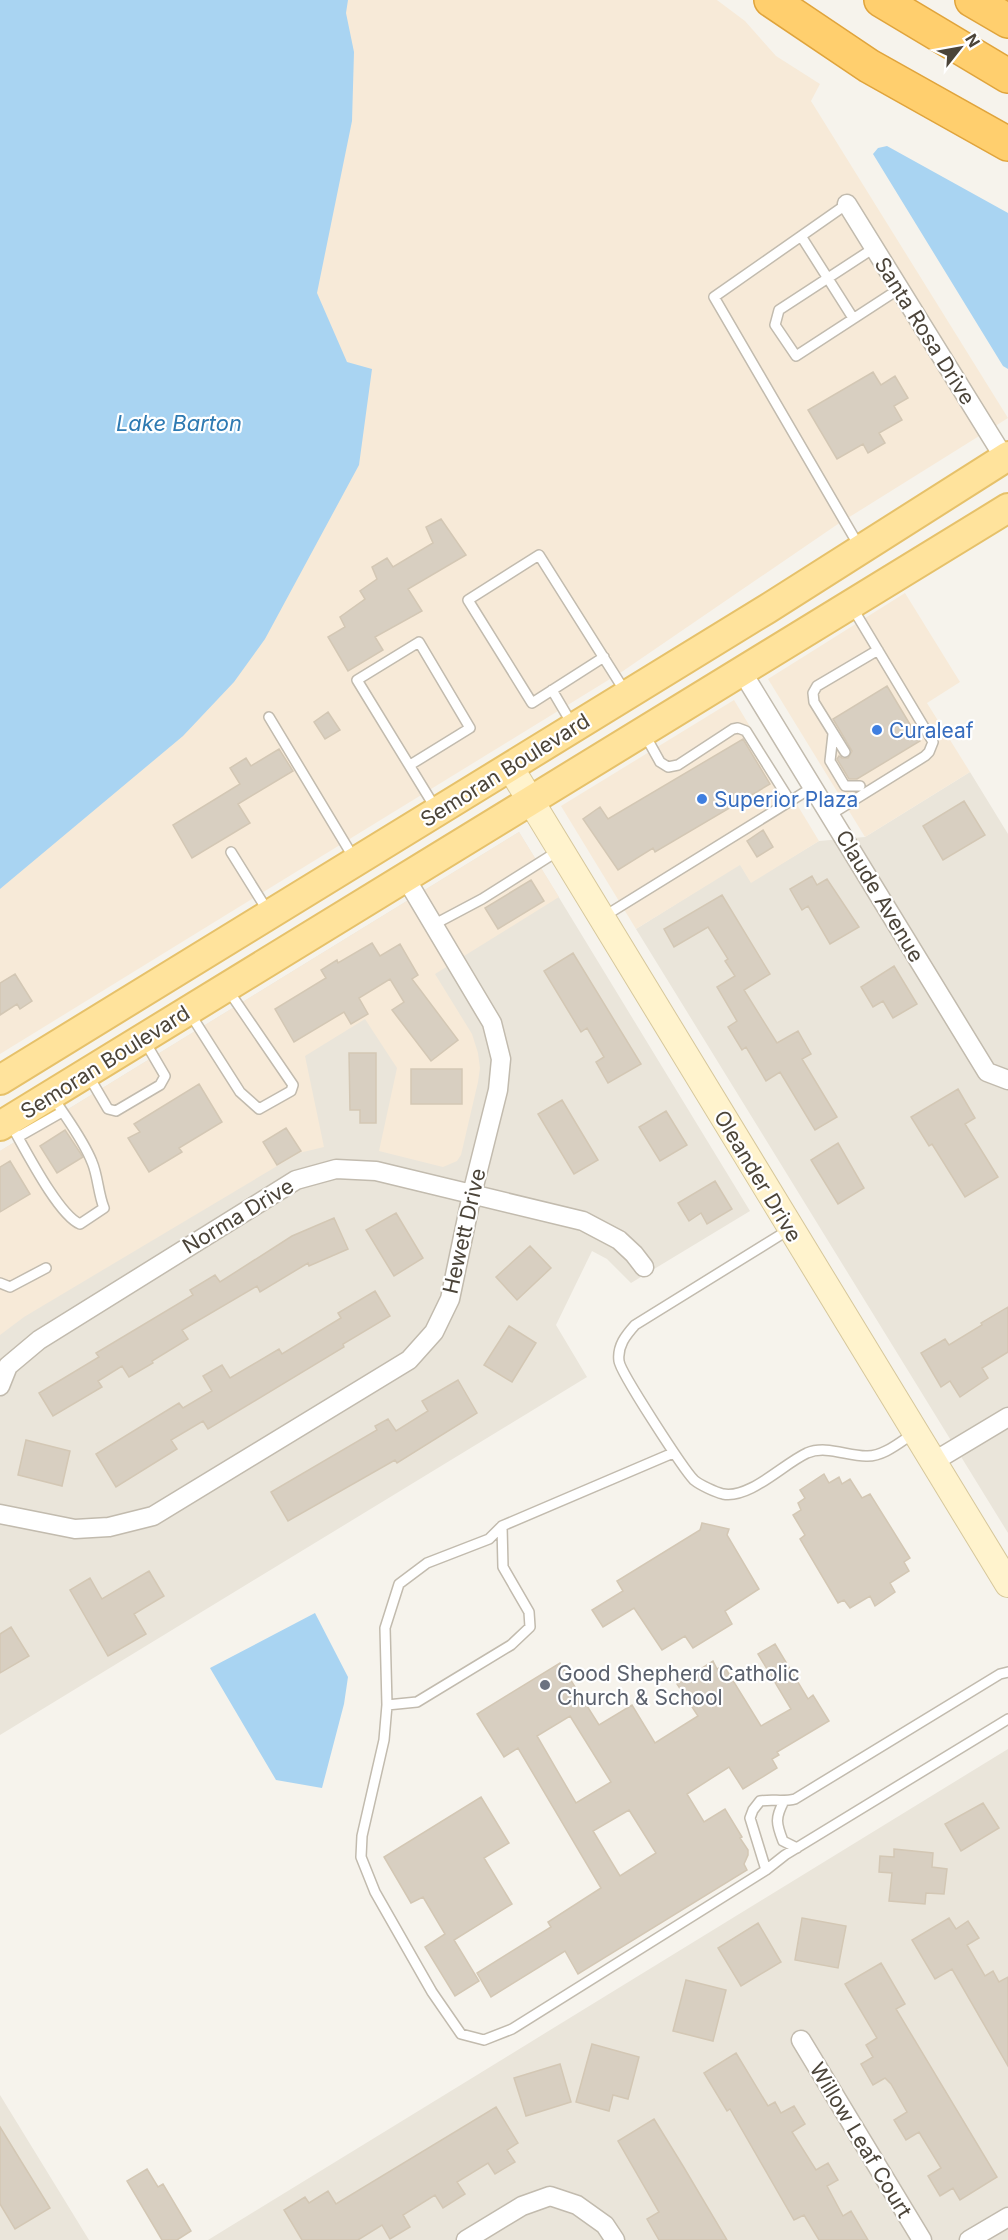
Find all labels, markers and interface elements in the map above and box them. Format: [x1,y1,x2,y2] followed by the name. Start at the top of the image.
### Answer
[930,18,990,78] north arrow
[961,30,985,51] text: N
[870,253,980,409] street label: Santa Rosa Drive
[116,410,242,436] water label: Lake Barton
[416,708,594,832] street label: Semoran Boulevard
[889,718,974,743] place label: Curaleaf
[870,723,884,737] marker: Curaleaf
[714,787,858,812] place label: Superior Plaza
[695,792,709,806] marker: Superior Plaza
[831,826,929,966] street label: Claude Avenue
[16,1000,194,1124] street label: Semoran Boulevard
[709,1106,807,1246] street label: Oleander Drive
[437,1166,491,1296] street label: Hewett Drive
[178,1173,298,1259] street label: Norma Drive
[557,1661,800,1710] place label: Good Shepherd Catholic Church & School
[538,1678,552,1692] marker: Good Shepherd Catholic Church & School
[805,2058,917,2222] street label: Willow Leaf Court

